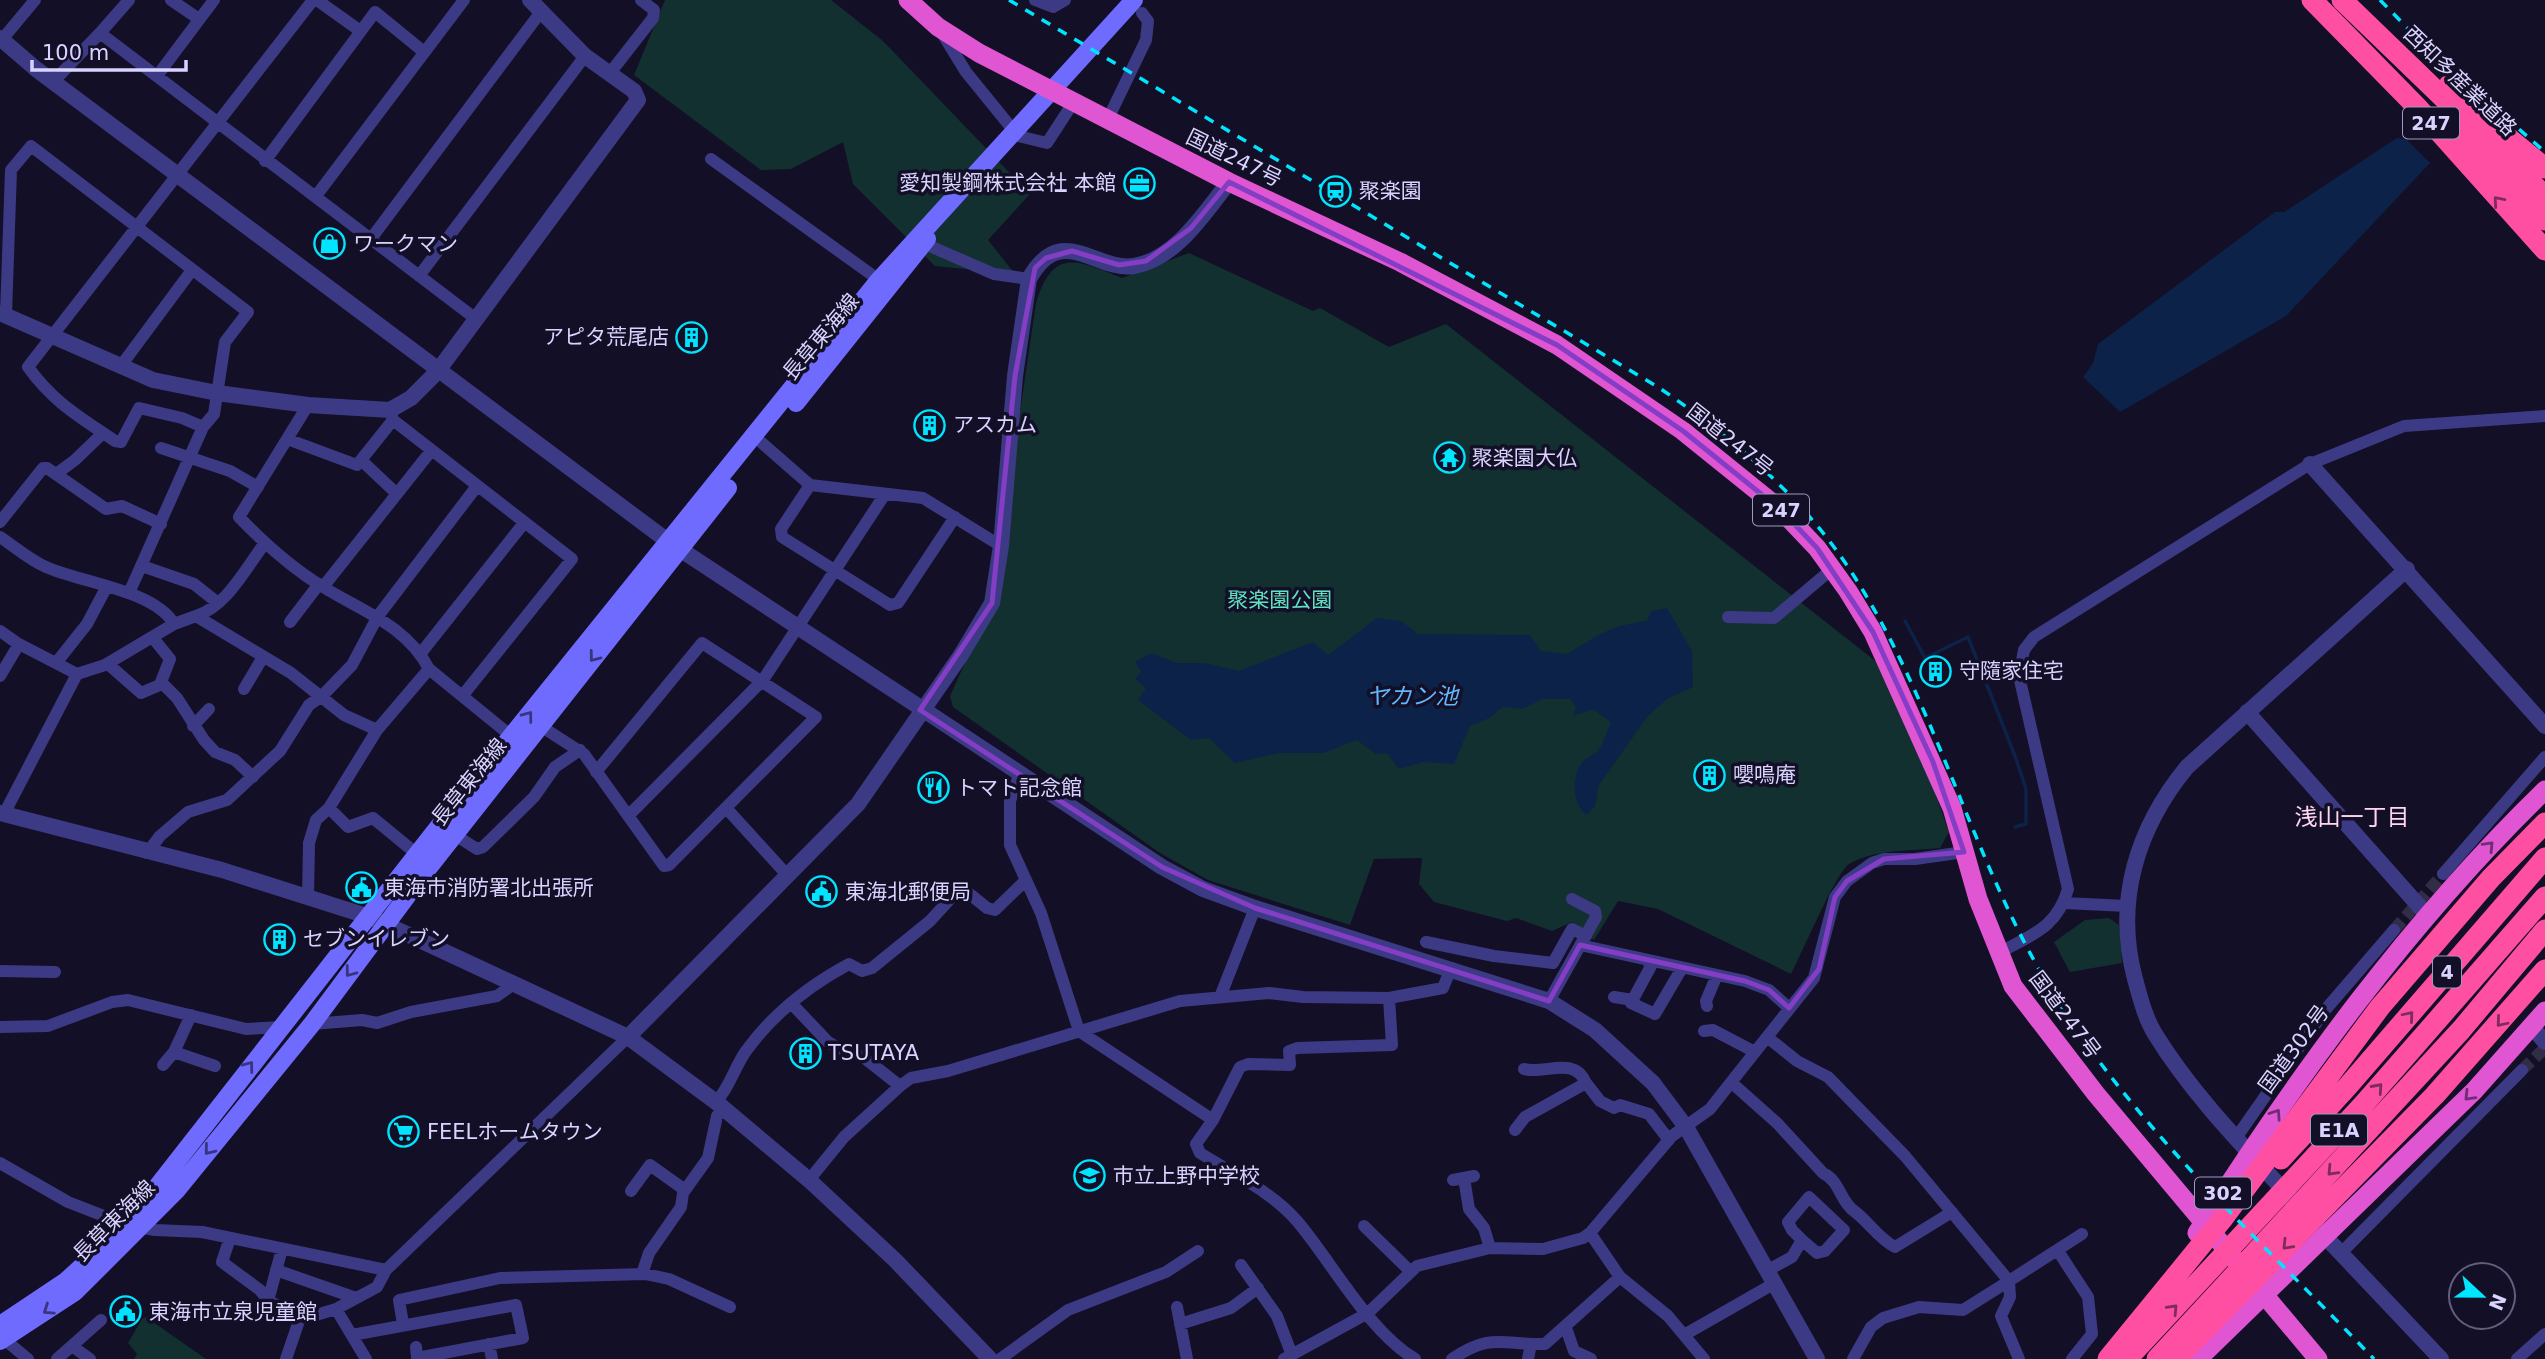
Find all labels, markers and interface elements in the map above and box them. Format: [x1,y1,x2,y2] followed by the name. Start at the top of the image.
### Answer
[2399,21,2521,141] street label: 西知多産業道路
[32,28,186,72] scale bar
[42,41,109,65] text: 100 m
[2403,108,2459,139] road number: 247
[1182,125,1286,191] street label: 国道247号
[1122,166,1156,200] office icon: 愛知製鋼株式会社 本館
[899,171,1116,195] place label: 愛知製鋼株式会社 本館
[1319,174,1353,208] station icon: 聚楽園
[1359,179,1422,203] place label: 聚楽園
[2494,196,2506,209] one-way arrow
[313,227,347,261] shop icon: ワークマン
[353,232,458,256] place label: ワークマン
[778,289,864,385] street label: 長草東海線
[675,320,709,354] building icon: アピタ荒尾店
[543,325,669,349] place label: アピタ荒尾店
[1682,399,1778,481] street label: 国道247号
[913,408,947,442] building icon: アスカム
[953,413,1037,437] place label: アスカム
[1432,441,1466,475] temple icon: 聚楽園大仏
[1472,446,1577,470] place label: 聚楽園大仏
[1753,495,1809,526] road number: 247
[1228,588,1333,612] park label: 聚楽園公園
[590,649,603,661] one-way arrow
[1919,654,1953,688] building icon: 守隨家住宅
[1959,659,2064,683] place label: 守隨家住宅
[1366,683,1460,709] water label: ヤカン池
[519,711,532,723] one-way arrow
[427,734,511,830] street label: 長草東海線
[1693,758,1727,792] building icon: 嚶鳴庵
[1733,763,1796,787] place label: 嚶鳴庵
[916,771,950,805] restaurant icon: トマト記念館
[956,776,1082,800] place label: トマト記念館
[2295,804,2410,830] district label: 浅山一丁目
[2481,841,2494,854] one-way arrow
[344,871,378,905] public building icon: 東海市消防署北出張所
[805,875,839,909] public building icon: 東海北郵便局
[384,876,594,900] place label: 東海市消防署北出張所
[845,880,971,904] place label: 東海北郵便局
[263,922,297,956] building icon: セブンイレブン
[303,927,450,951] place label: セブンイレブン
[2433,956,2461,988] road number: 4
[346,964,358,977] one-way arrow
[2024,967,2106,1063] street label: 国道247号
[2254,1000,2334,1098] street label: 国道302号
[2401,1011,2413,1024] one-way arrow
[2497,1014,2509,1027] one-way arrow
[788,1036,822,1070] building icon: TSUTAYA
[827,1041,920,1065] place label: TSUTAYA
[241,1061,253,1074] one-way arrow
[2370,1083,2382,1096] one-way arrow
[2465,1088,2478,1101] one-way arrow
[2268,1109,2280,1122] one-way arrow
[2311,1114,2367,1146] road number: E1A
[387,1115,421,1149] supermarket icon: FEELホームタウン
[427,1120,603,1144] place label: FEELホームタウン
[204,1143,217,1155] one-way arrow
[1073,1159,1107,1193] school or university icon: 市立上野中学校
[2327,1163,2340,1176] one-way arrow
[1113,1164,1260,1188] place label: 市立上野中学校
[68,1175,160,1267] street label: 長草東海線
[2195,1177,2251,1208] road number: 302
[2282,1237,2295,1250] one-way arrow
[2447,1261,2517,1331] north arrow
[2485,1291,2511,1314] text: N
[109,1295,143,1329] public building icon: 東海市立泉児童館
[149,1300,317,1324] place label: 東海市立泉児童館
[43,1302,56,1314] one-way arrow
[2165,1304,2178,1317] one-way arrow

